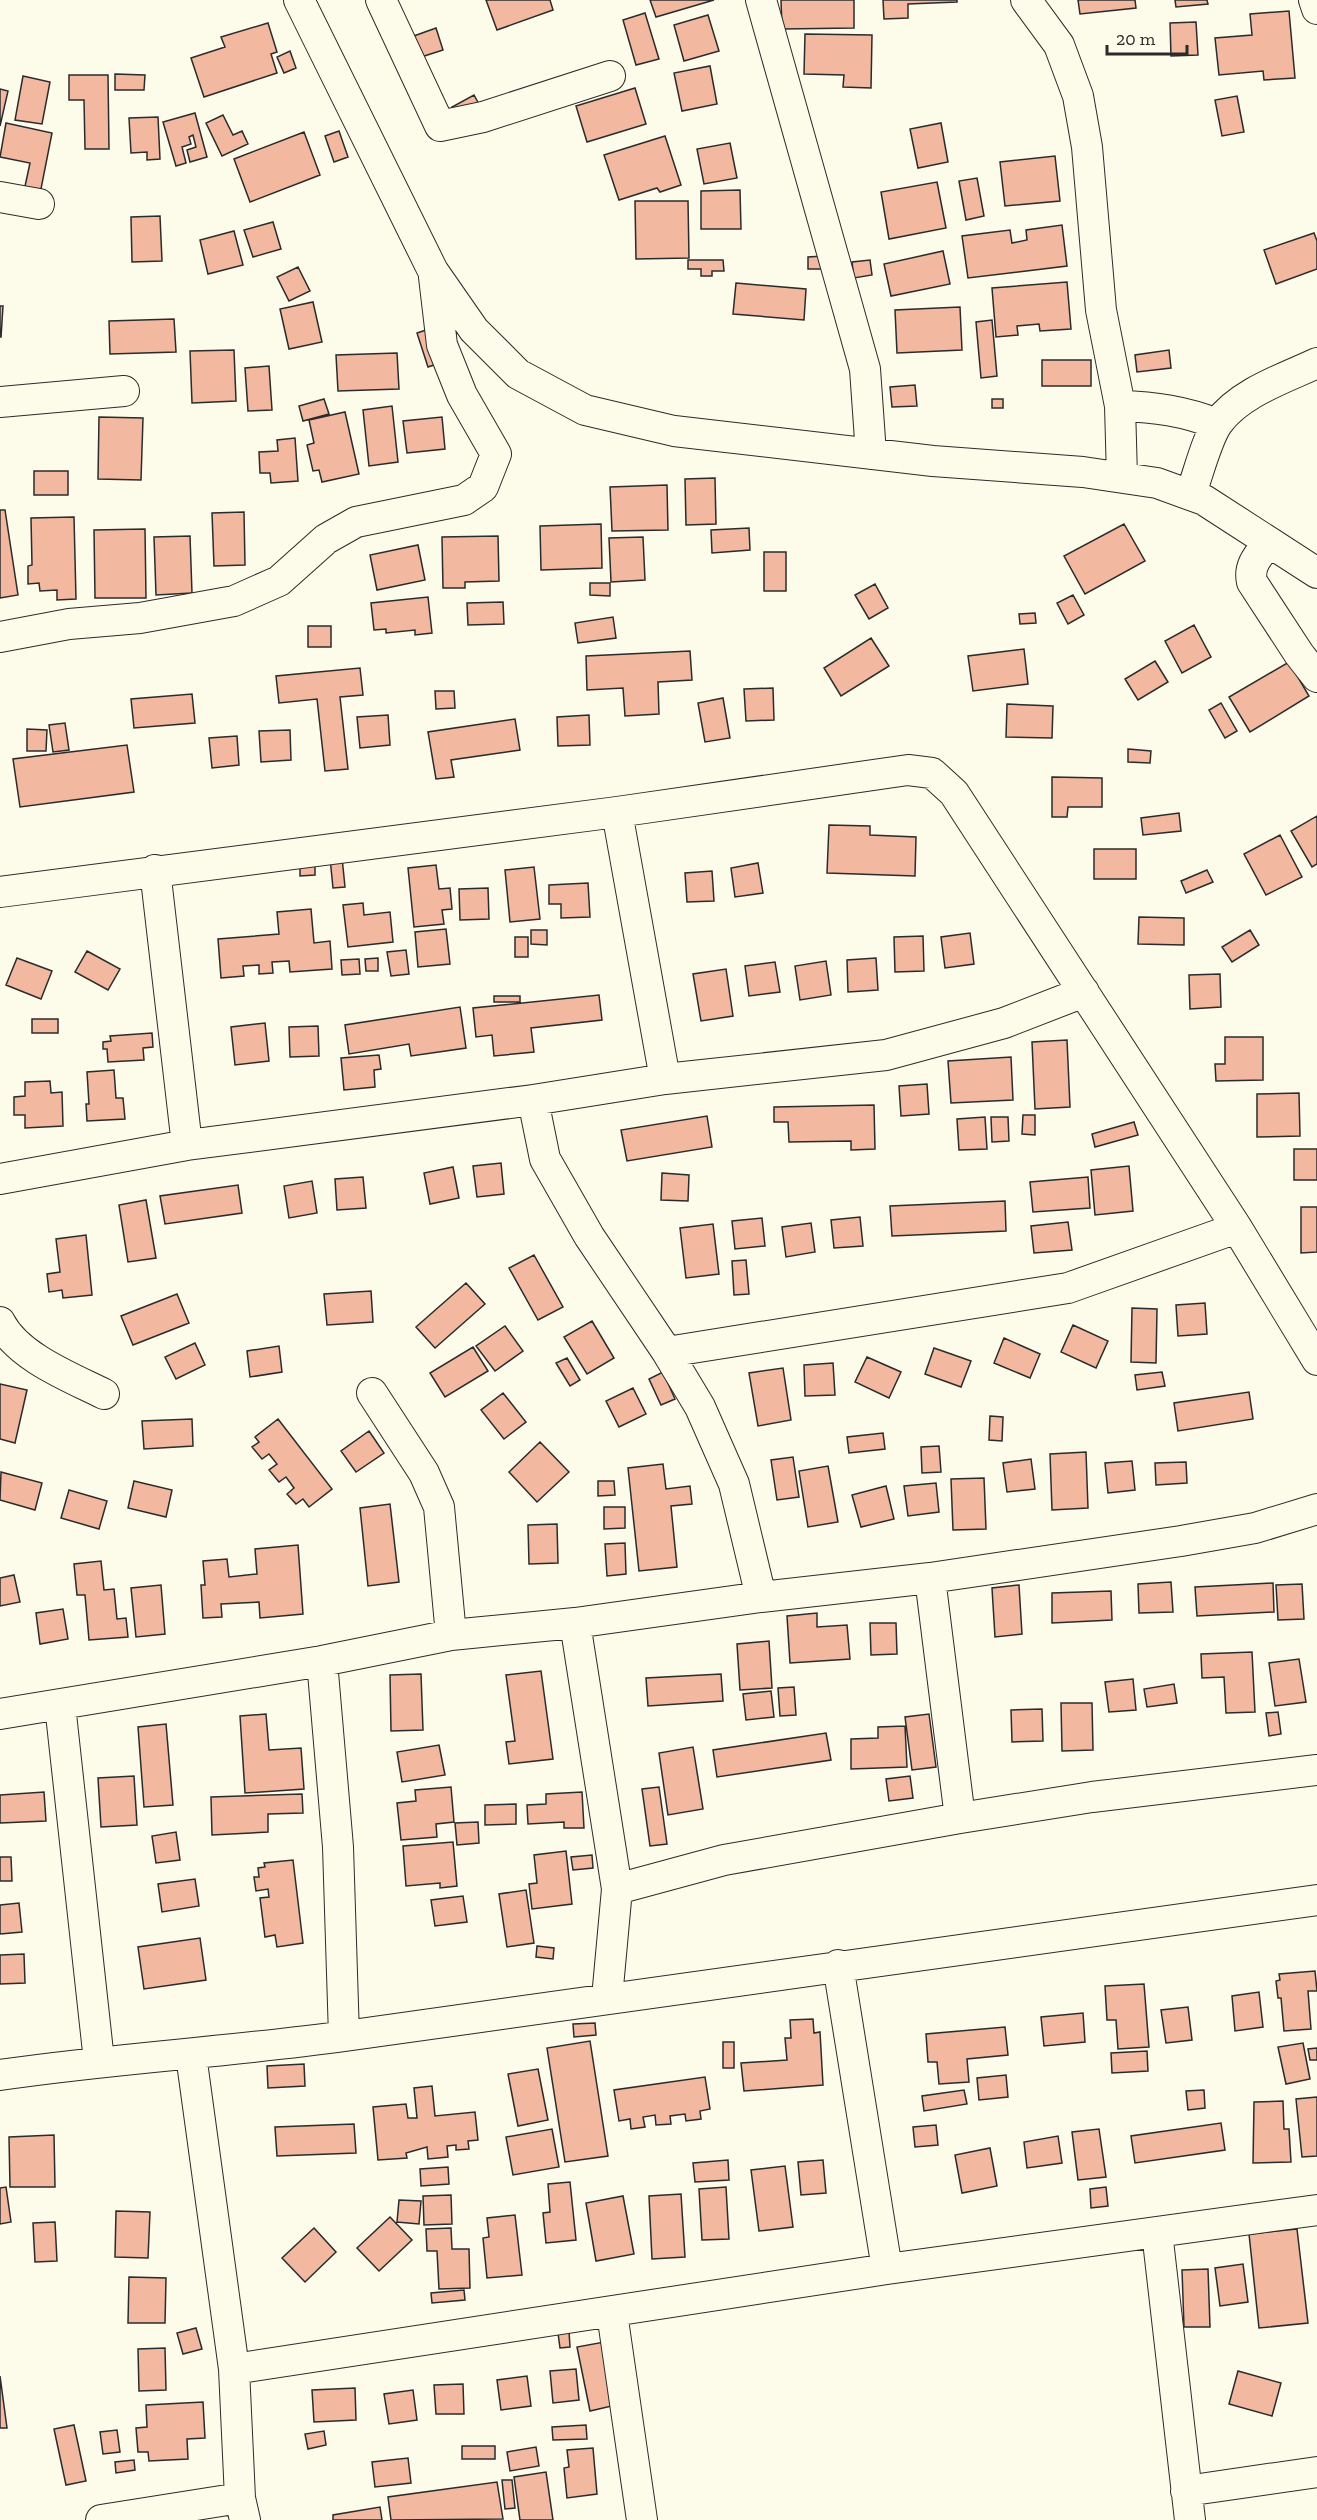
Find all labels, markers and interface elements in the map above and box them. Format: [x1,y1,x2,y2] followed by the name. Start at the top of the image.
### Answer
[1107,18,1186,56] scale bar
[1116,28,1156,50] text: 20 m

